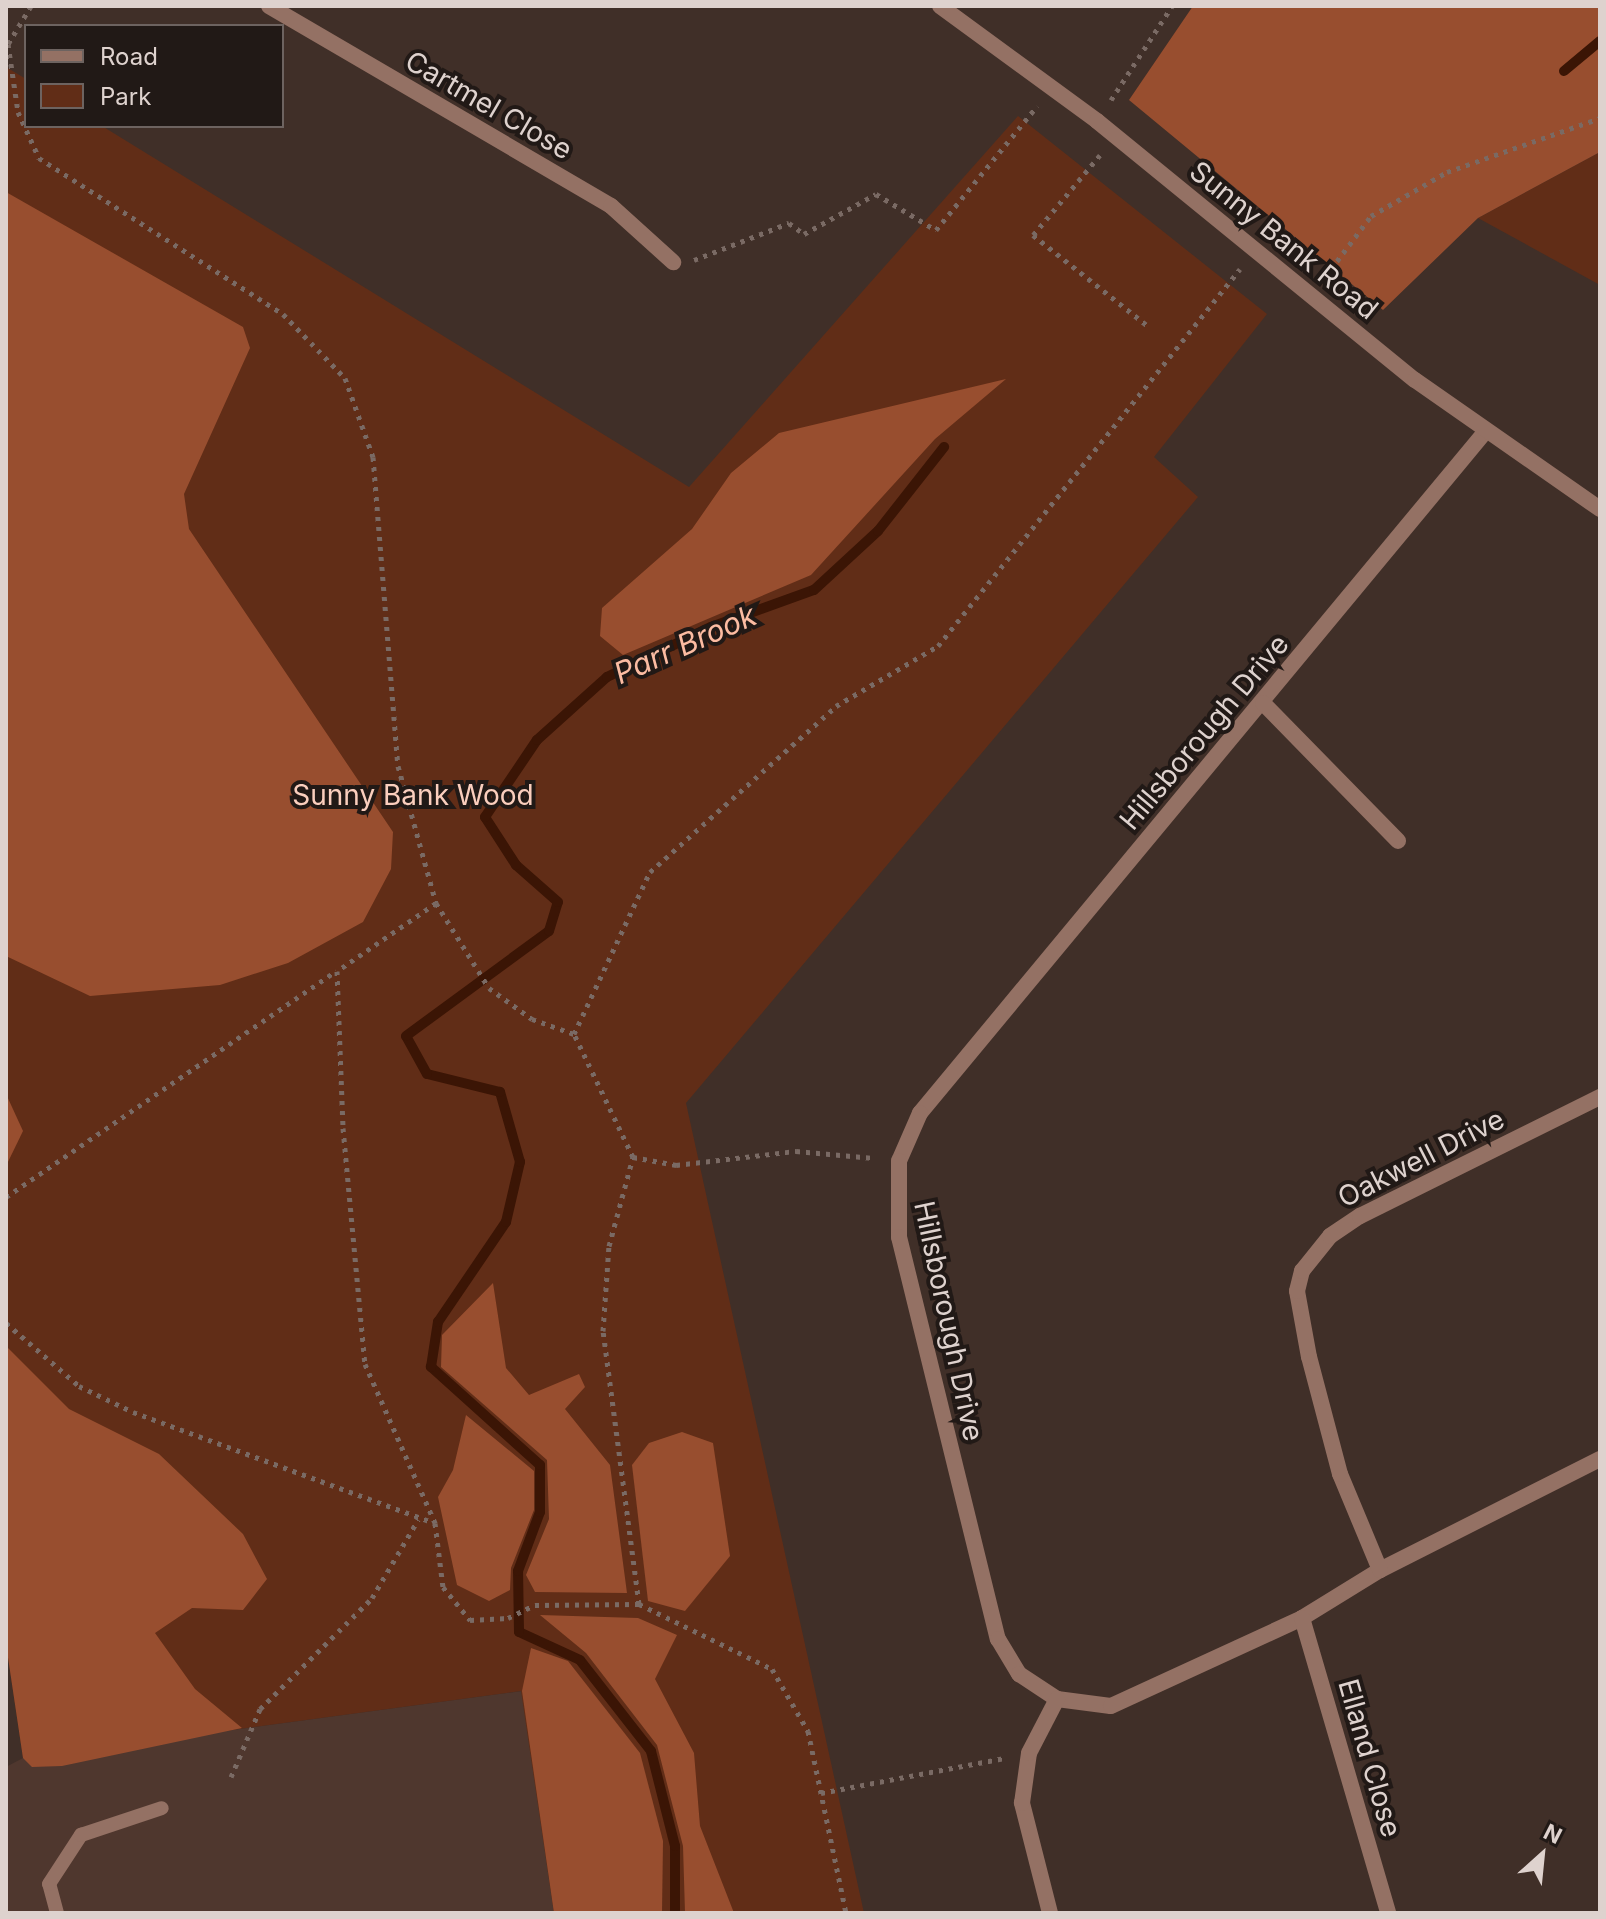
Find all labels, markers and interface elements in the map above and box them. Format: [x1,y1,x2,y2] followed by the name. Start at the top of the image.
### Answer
[24,24,284,128] legend
[100,42,158,71] text: Road
[400,44,578,166] street label: Cartmel Close
[100,82,151,111] text: Park
[1183,154,1385,326] street label: Sunny Bank Road
[608,597,762,691] water label: Parr Brook
[1113,628,1295,836] street label: Hillsborough Drive
[292,778,534,812] park label: Sunny Bank Wood
[1332,1102,1510,1214] street label: Oakwell Drive
[907,1198,991,1444] street label: Hillsborough Drive
[1331,1675,1409,1841] street label: Elland Close
[1502,1815,1582,1895] north arrow
[1540,1818,1566,1849] text: N

